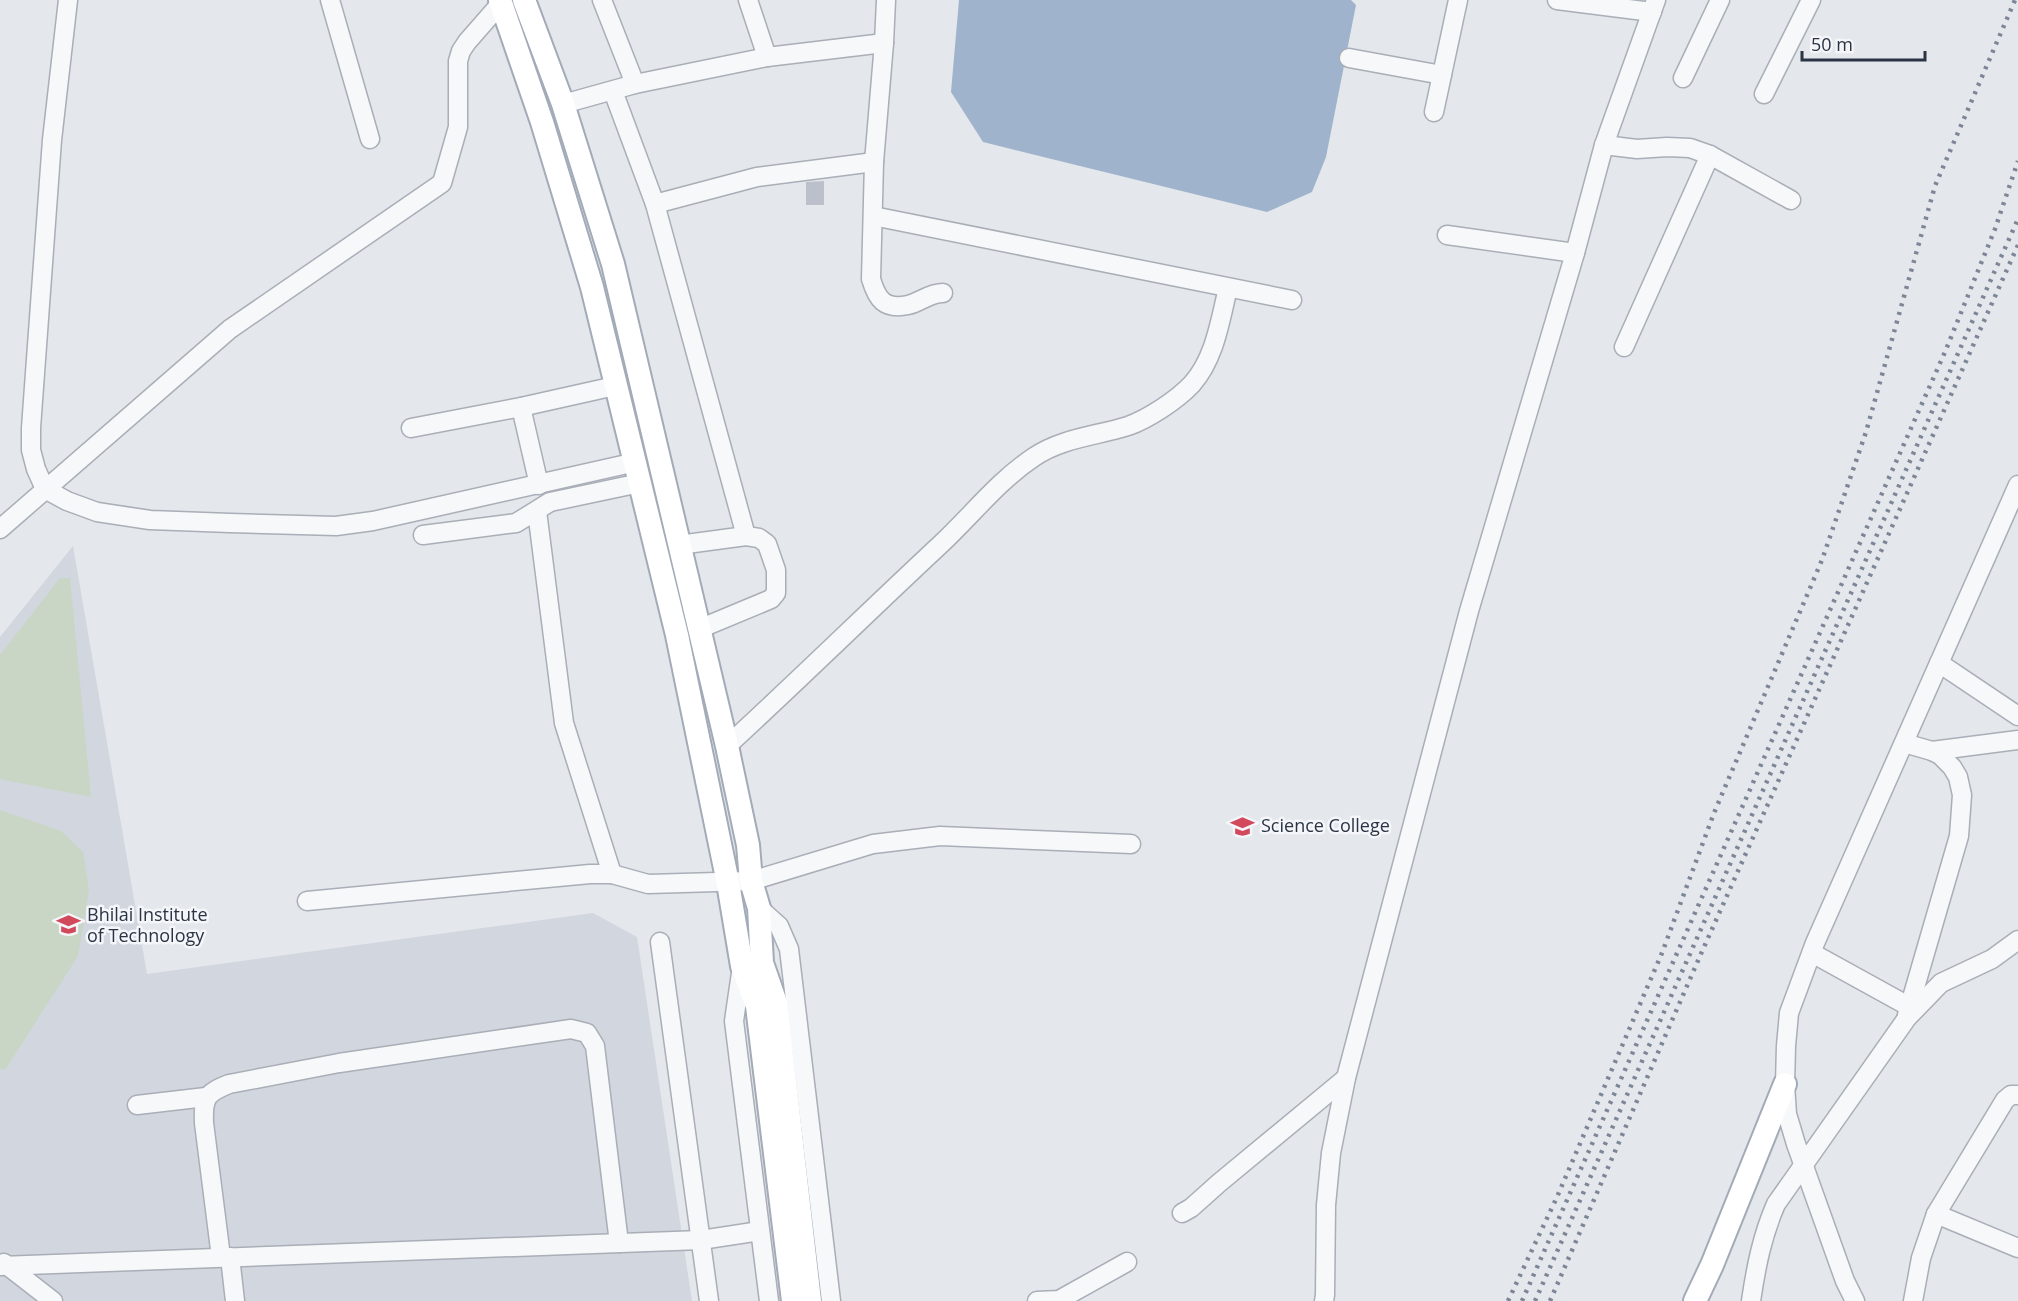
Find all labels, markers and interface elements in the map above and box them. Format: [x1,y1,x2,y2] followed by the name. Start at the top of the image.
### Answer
[1802,24,1925,62] scale bar
[1811,32,1853,56] text: 50 m
[1230,813,1256,839] school or university icon: Science College
[1261,813,1390,837] place label: Science College
[87,902,208,947] place label: Bhilai Institute of Technology
[56,912,82,938] school or university icon: Bhilai Institute of Technology

